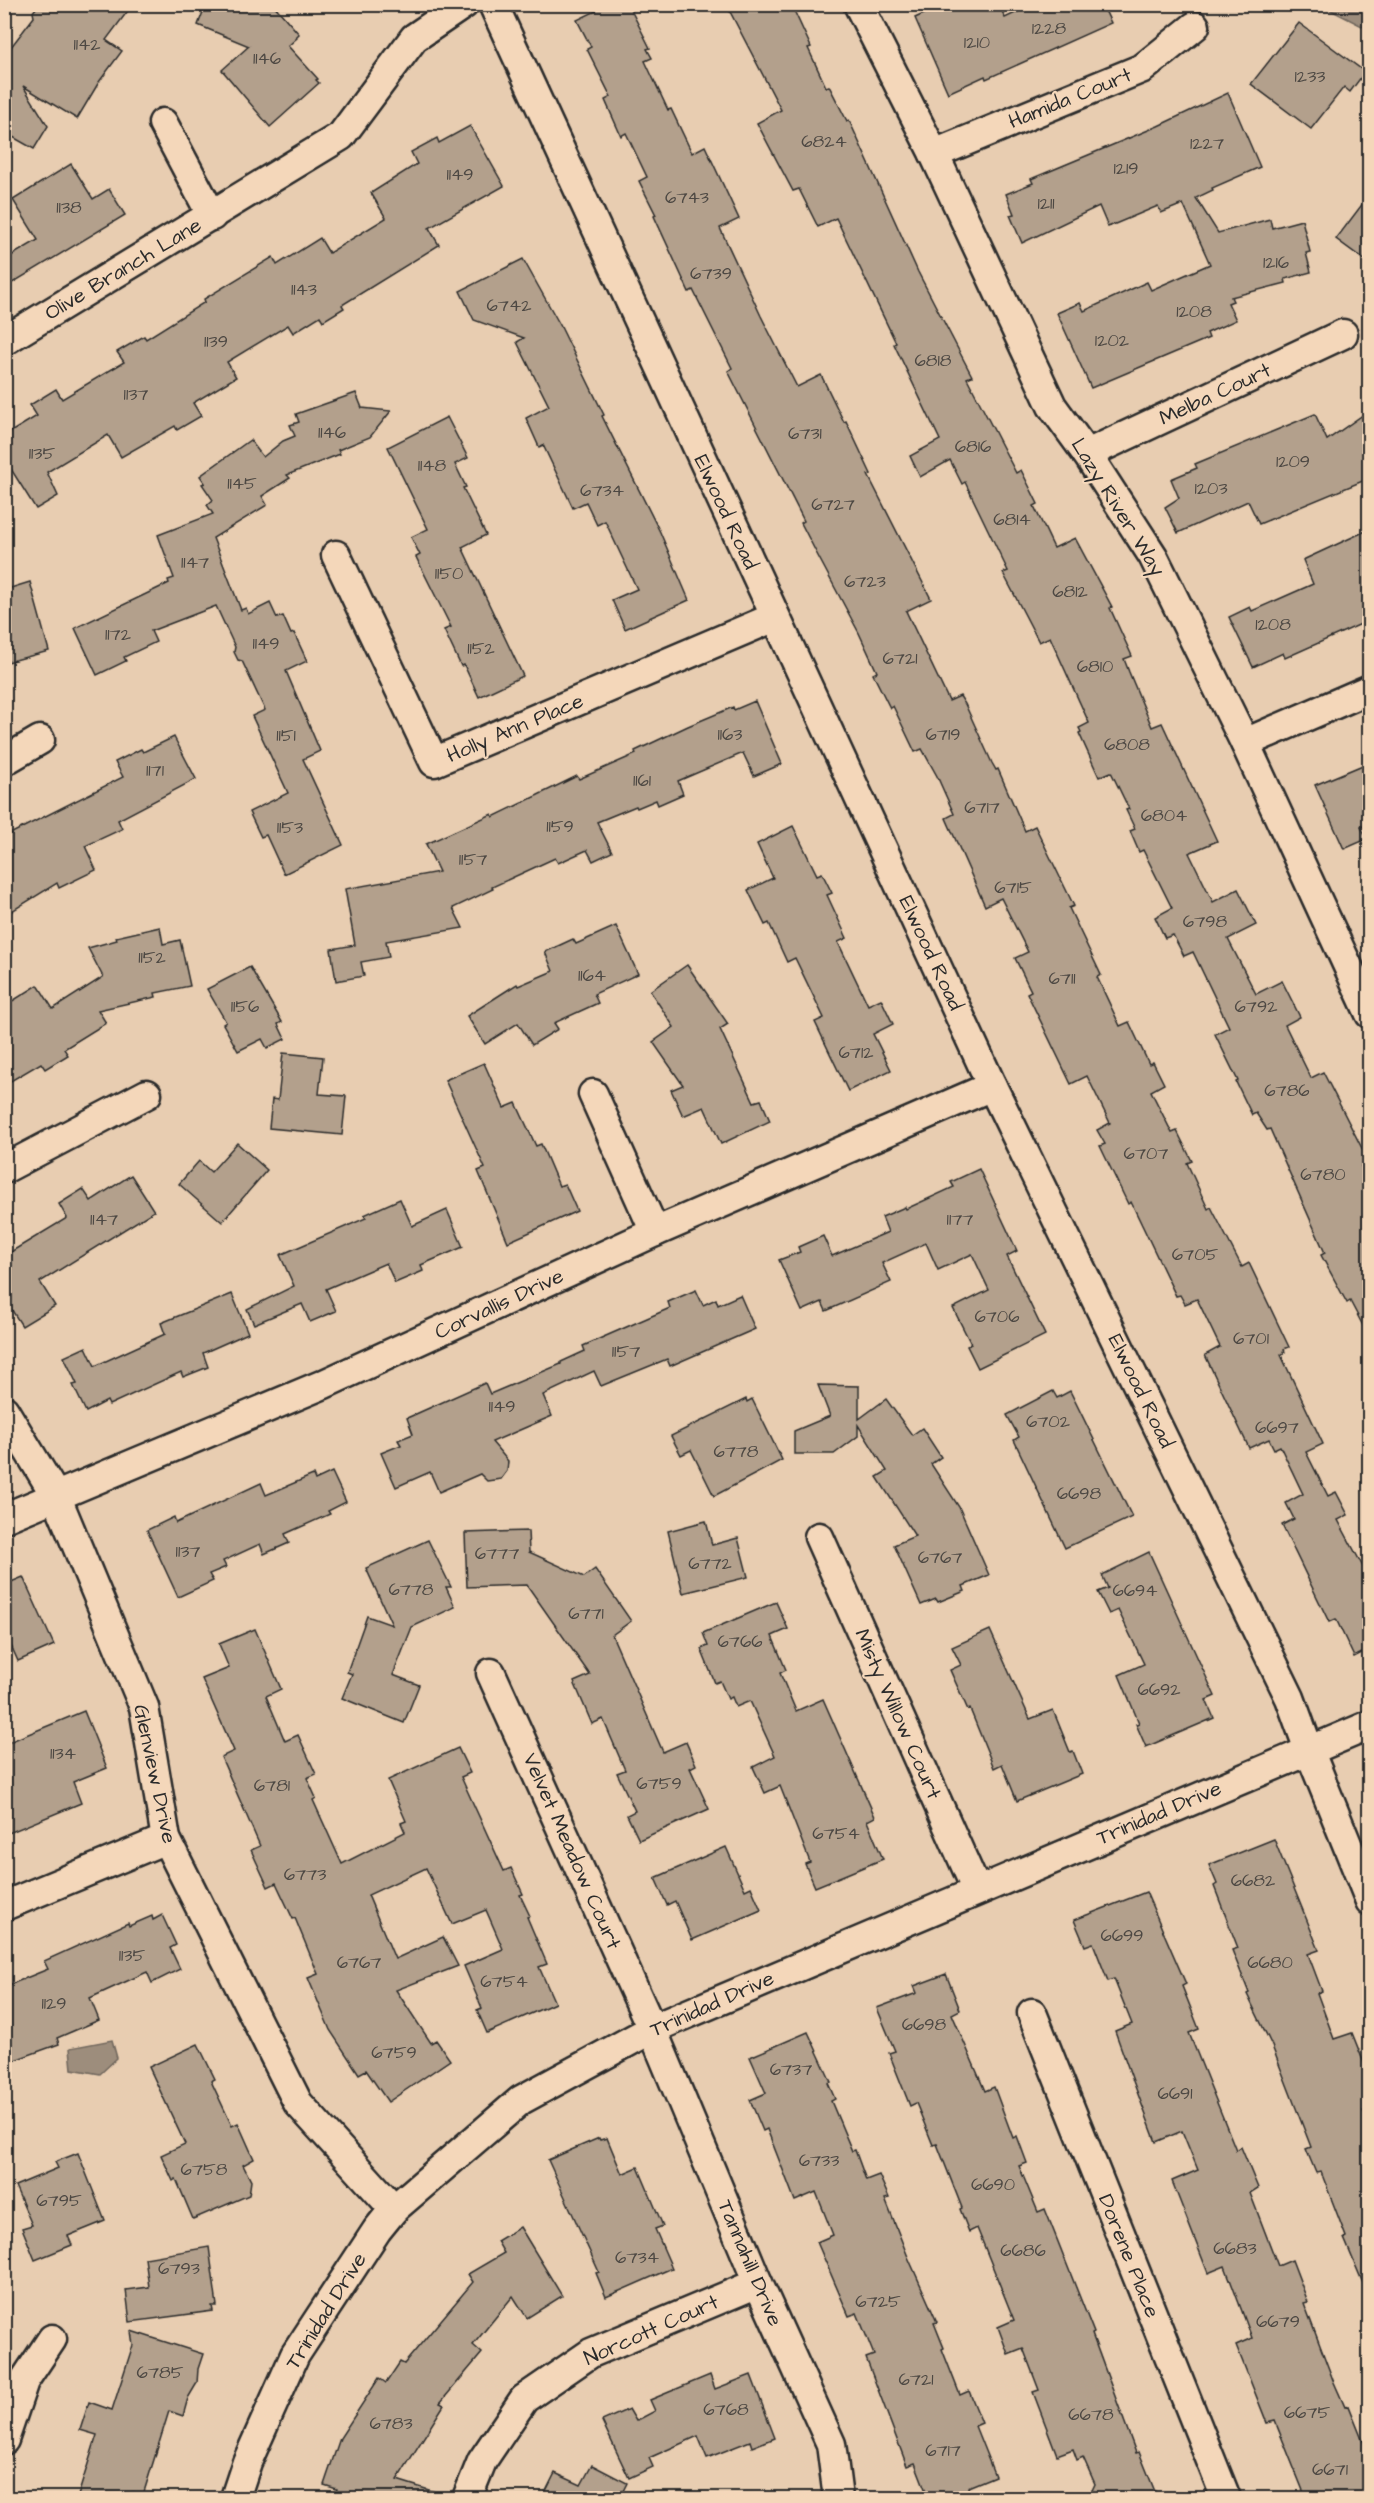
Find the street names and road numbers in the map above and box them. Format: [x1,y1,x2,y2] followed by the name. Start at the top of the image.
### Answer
[1004,60,1136,136] street label: Hamida Court
[39,211,207,327] street label: Olive Branch Lane
[1154,355,1276,433] street label: Melba Court
[1062,432,1172,583] street label: Lazy River Way
[687,450,765,574] street label: Elwood Road
[442,686,589,772] street label: Holly Ann Place
[892,891,970,1015] street label: Elwood Road
[430,1261,568,1347] street label: Corvallis Drive
[1101,1329,1181,1453] street label: Elwood Road
[846,1624,949,1805] street label: Misty Willow Court
[126,1702,184,1846] street label: Glenview Drive
[516,1748,629,1954] street label: Velvet Meadow Court
[1092,1774,1226,1852] street label: Trinidad Drive
[645,1964,779,2044] street label: Trinidad Drive
[1091,2190,1167,2322] street label: Dorene Place
[710,2195,790,2331] street label: Tannahill Drive
[279,2247,373,2375] street label: Trinidad Drive
[579,2287,723,2373] street label: Norcott Court

